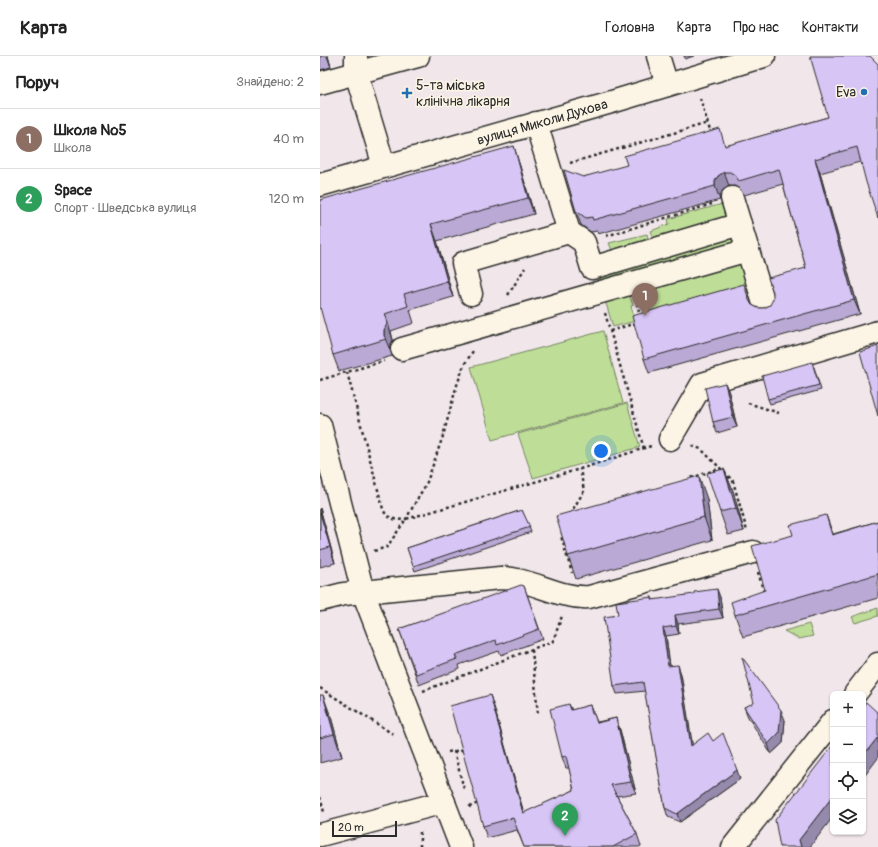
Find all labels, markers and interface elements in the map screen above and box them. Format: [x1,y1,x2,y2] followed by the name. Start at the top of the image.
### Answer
[20,16,67,40] text: Карта
[605,19,655,36] text: Головна
[677,19,711,36] text: Карта
[733,19,779,36] text: Про нас
[801,19,858,36] text: Контакти
[16,72,59,93] text: Поруч
[236,74,304,90] text: Знайдено: 2
[416,77,510,110] place label: 5-та міська клінічна лікарня
[836,84,856,101] place label: Eva
[401,87,413,99] marker: 5-та міська клінічна лікарня
[859,87,869,97] marker: Eva
[475,95,609,148] street label: вулиця Миколи Духова
[54,121,127,140] text: Школа №5
[26,131,32,147] text: 1
[273,131,304,147] text: 40 m
[54,140,91,156] text: Школа
[54,181,92,200] text: Space
[25,191,33,207] text: 2
[268,191,304,207] text: 120 m
[54,200,196,216] text: Спорт · Шведська вулиця
[632,283,658,316] pin: 1
[591,441,611,461] your location
[830,691,866,835] map controls
[830,691,866,727] button: +
[830,727,866,763] button: −
[830,763,866,799] button: locate
[830,799,866,835] button: layers
[552,803,578,836] pin: 2
[332,819,397,838] scale bar
[338,821,364,834] text: 20 m

